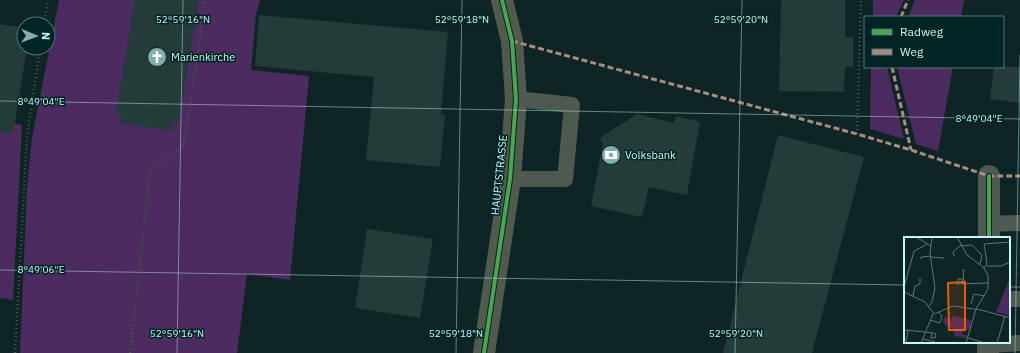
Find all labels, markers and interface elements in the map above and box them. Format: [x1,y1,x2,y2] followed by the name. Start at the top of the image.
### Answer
[156,13,210,26] text: 52°59'16"N
[435,13,489,26] text: 52°59'18"N
[714,13,768,26] text: 52°59'20"N
[16,16,56,56] north arrow
[864,16,1004,68] legend
[900,24,944,39] text: Radweg
[39,32,53,40] text: N
[900,44,924,59] text: Weg
[146,46,168,68] church icon: Marienkirche
[171,50,235,64] place label: Marienkirche
[17,95,65,108] text: 8°49'04"E
[955,112,1003,125] text: 8°49'04"E
[488,134,510,216] street label: HAUPTSTRASSE
[600,144,622,166] bank icon: Volksbank
[625,148,676,162] place label: Volksbank
[904,237,1010,343] inset map
[17,263,65,276] text: 8°49'06"E
[150,327,204,340] text: 52°59'16"N
[429,327,483,340] text: 52°59'18"N
[709,327,763,340] text: 52°59'20"N

